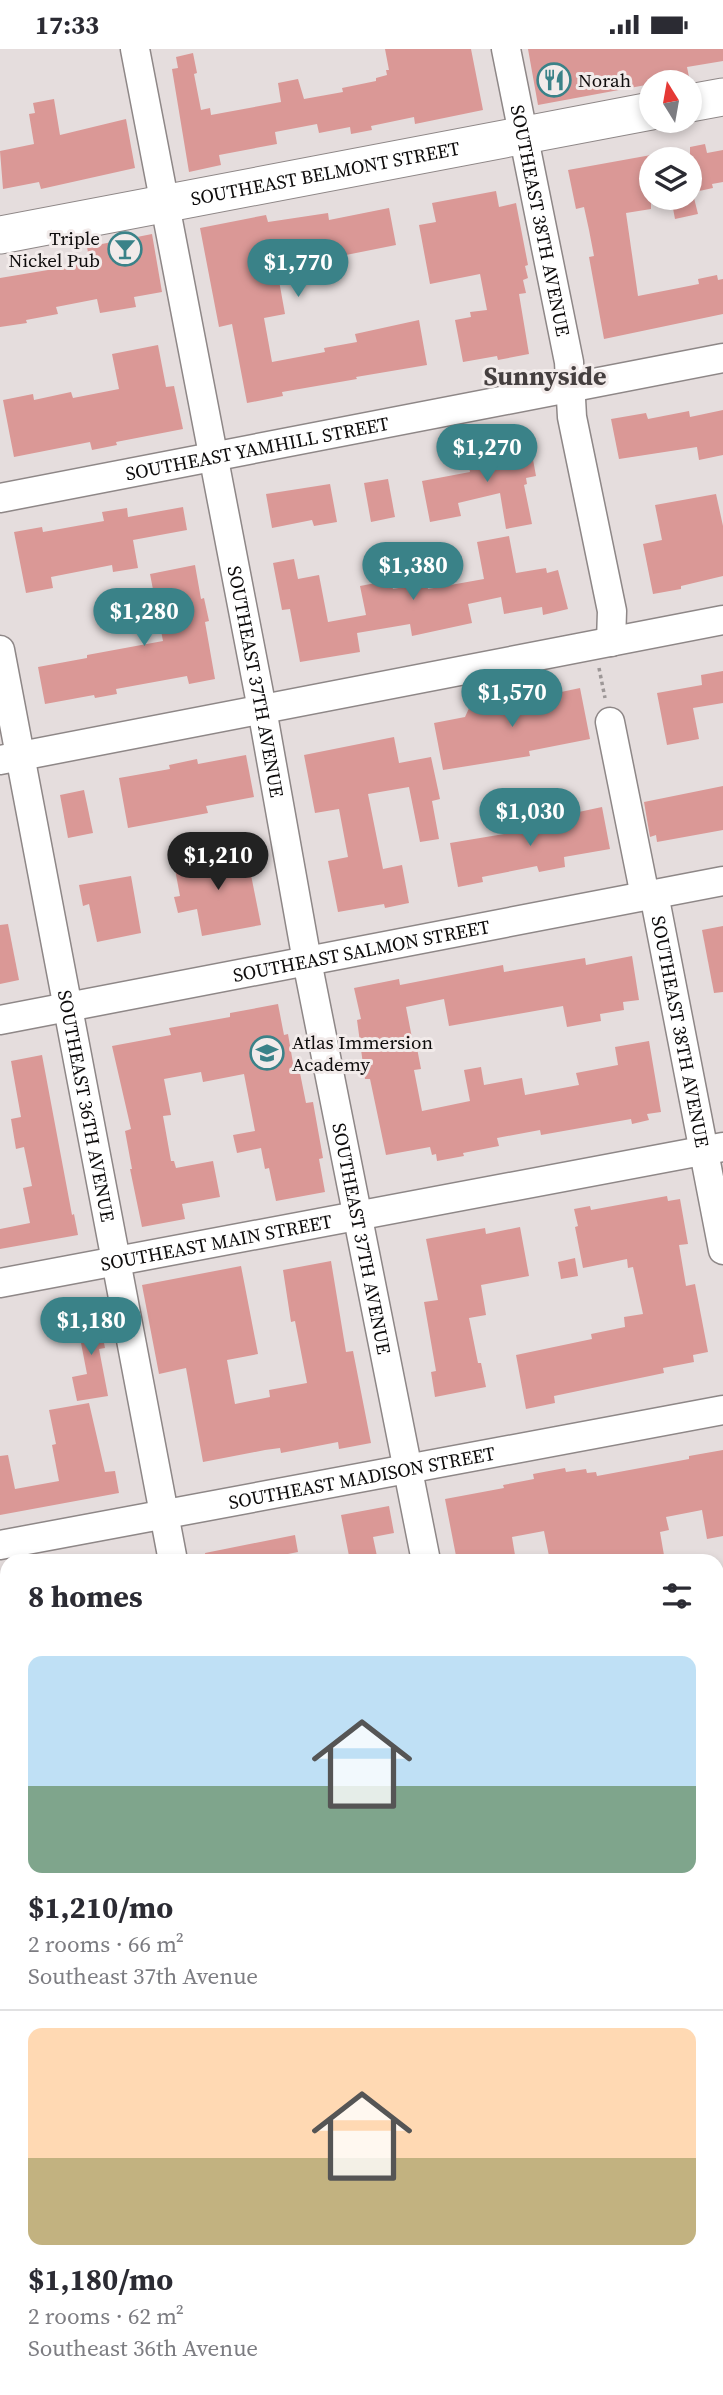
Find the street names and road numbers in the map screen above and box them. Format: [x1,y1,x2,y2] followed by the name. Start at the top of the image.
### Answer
[505,103,576,338] street label: SOUTHEAST 38TH AVENUE
[188,135,462,211] street label: SOUTHEAST BELMONT STREET
[123,410,392,486] street label: SOUTHEAST YAMHILL STREET
[222,563,291,799] street label: SOUTHEAST 37TH AVENUE
[231,913,493,988] street label: SOUTHEAST SALMON STREET
[645,913,716,1149] street label: SOUTHEAST 38TH AVENUE
[52,988,121,1224] street label: SOUTHEAST 36TH AVENUE
[326,1121,398,1356] street label: SOUTHEAST 37TH AVENUE
[98,1208,335,1277] street label: SOUTHEAST MAIN STREET
[226,1440,498,1515] street label: SOUTHEAST MADISON STREET

